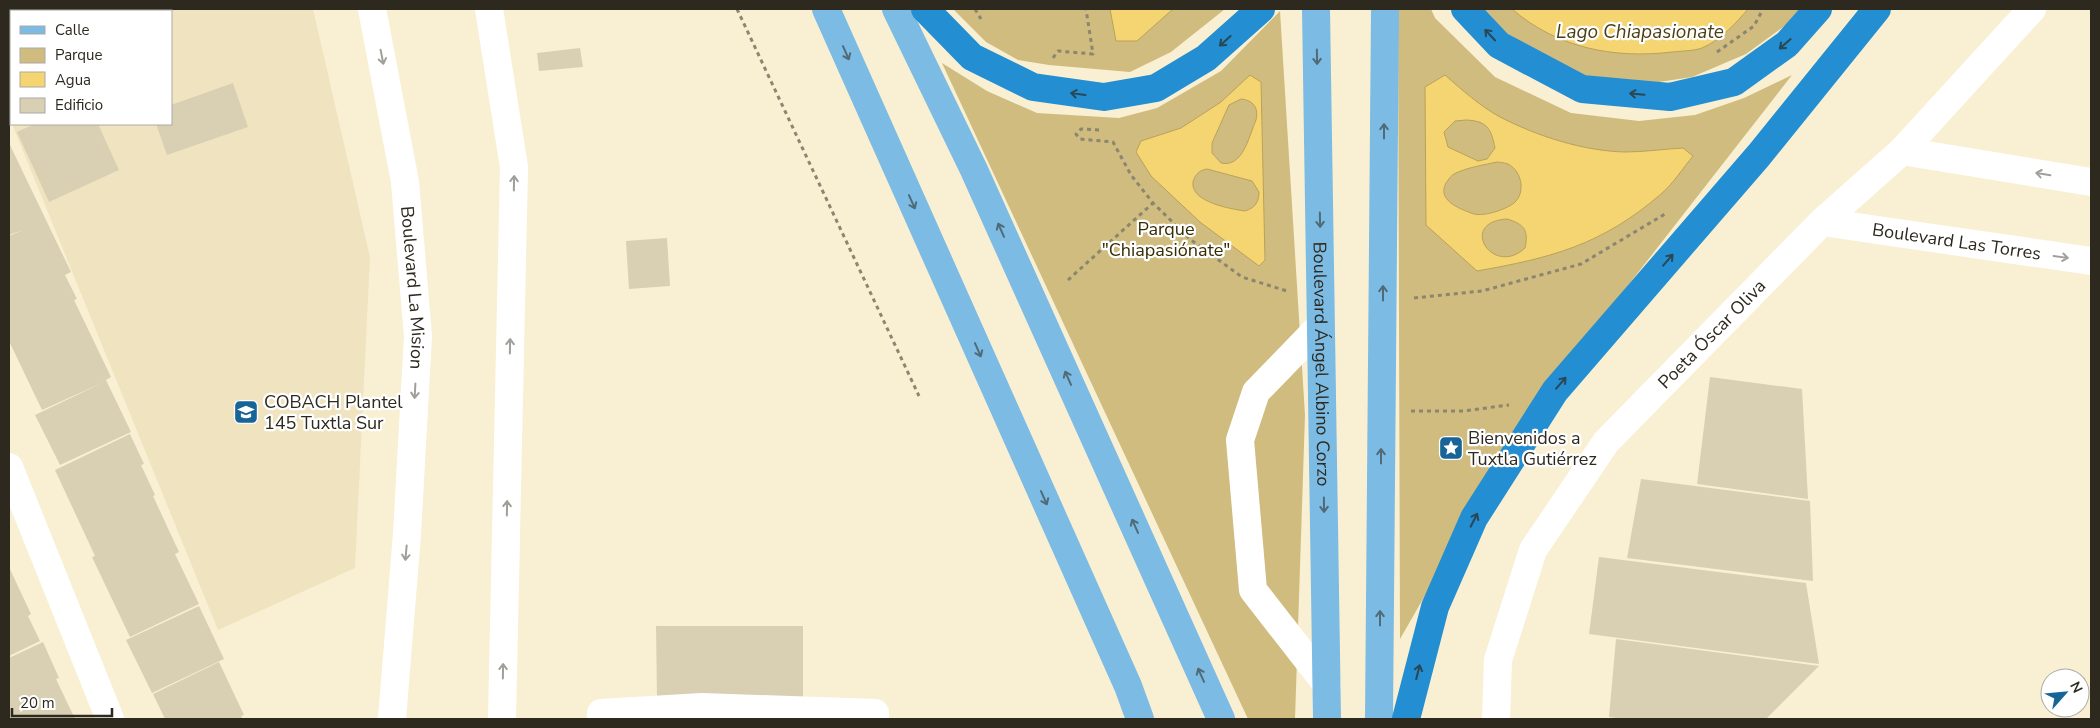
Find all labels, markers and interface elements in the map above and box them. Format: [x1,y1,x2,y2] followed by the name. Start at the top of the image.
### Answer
[10,10,172,125] legend
[1556,19,1724,45] water label: Lago Chiapasionate
[55,20,90,40] text: Calle
[1484,29,1496,42] one-way arrow
[1218,35,1231,47] one-way arrow
[1779,38,1792,50] one-way arrow
[55,45,103,65] text: Parque
[841,45,851,60] one-way arrow
[377,48,387,64] one-way arrow
[1312,49,1322,65] one-way arrow
[55,70,91,90] text: Agua
[1070,88,1086,98] one-way arrow
[1629,89,1645,99] one-way arrow
[55,95,103,115] text: Edificio
[1379,123,1389,139] one-way arrow
[2036,168,2052,178] one-way arrow
[509,175,519,192] one-way arrow
[907,194,917,209] one-way arrow
[395,205,430,370] street label: Boulevard La Mision
[1315,212,1325,228] one-way arrow
[1102,217,1230,262] park label: Parque "Chiapasiónate"
[1871,217,2043,266] street label: Boulevard Las Torres
[996,223,1006,238] one-way arrow
[1308,241,1335,487] street label: Boulevard Ángel Albino Corzo
[2053,252,2069,262] one-way arrow
[1662,254,1673,267] one-way arrow
[1653,274,1771,394] street label: Poeta Óscar Oliva
[1378,285,1388,302] one-way arrow
[505,338,515,354] one-way arrow
[974,342,983,357] one-way arrow
[1063,371,1073,386] one-way arrow
[1556,377,1567,390] one-way arrow
[411,383,420,399] one-way arrow
[264,390,403,435] place label: COBACH Plantel 145 Tuxtla Sur
[233,399,259,425] school or university icon: COBACH Plantel 145 Tuxtla Sur
[1468,426,1597,471] place label: Bienvenidos a Tuxtla Gutiérrez
[1438,435,1464,461] place icon: Bienvenidos a Tuxtla Gutiérrez
[1377,448,1386,464] one-way arrow
[1040,490,1050,505] one-way arrow
[1319,496,1329,513] one-way arrow
[502,500,512,516] one-way arrow
[1470,513,1479,528] one-way arrow
[1130,519,1139,534] one-way arrow
[401,545,410,561] one-way arrow
[1375,610,1385,626] one-way arrow
[498,663,508,679] one-way arrow
[1414,665,1424,681] one-way arrow
[1196,668,1206,683] one-way arrow
[2040,668,2090,718] north arrow
[2065,678,2087,696] text: N
[12,686,112,718] scale bar
[20,693,55,713] text: 20 m

